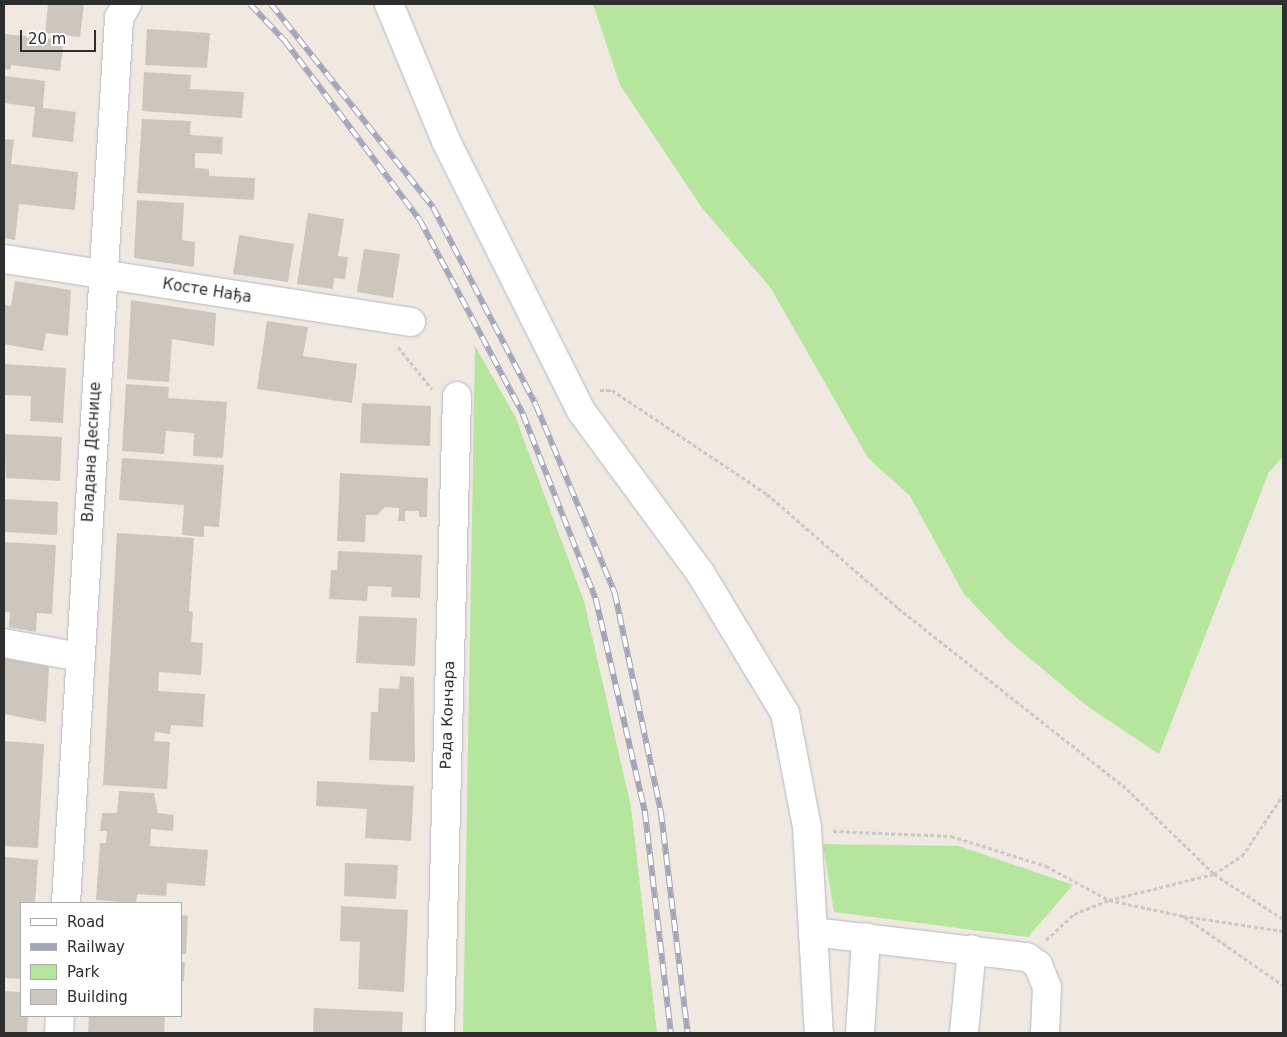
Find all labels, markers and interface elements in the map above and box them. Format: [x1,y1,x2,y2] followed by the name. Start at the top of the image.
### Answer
[22,20,99,52] scale bar
[28,30,66,48] text: 20 m
[161,275,253,307] street label: Косте Нађа
[79,381,105,523] street label: Владана Деснице
[437,660,459,770] street label: Рада Кончара
[20,902,182,1017] legend
[67,913,105,931] text: Road
[67,938,125,956] text: Railway
[67,963,99,981] text: Park
[67,988,128,1006] text: Building

